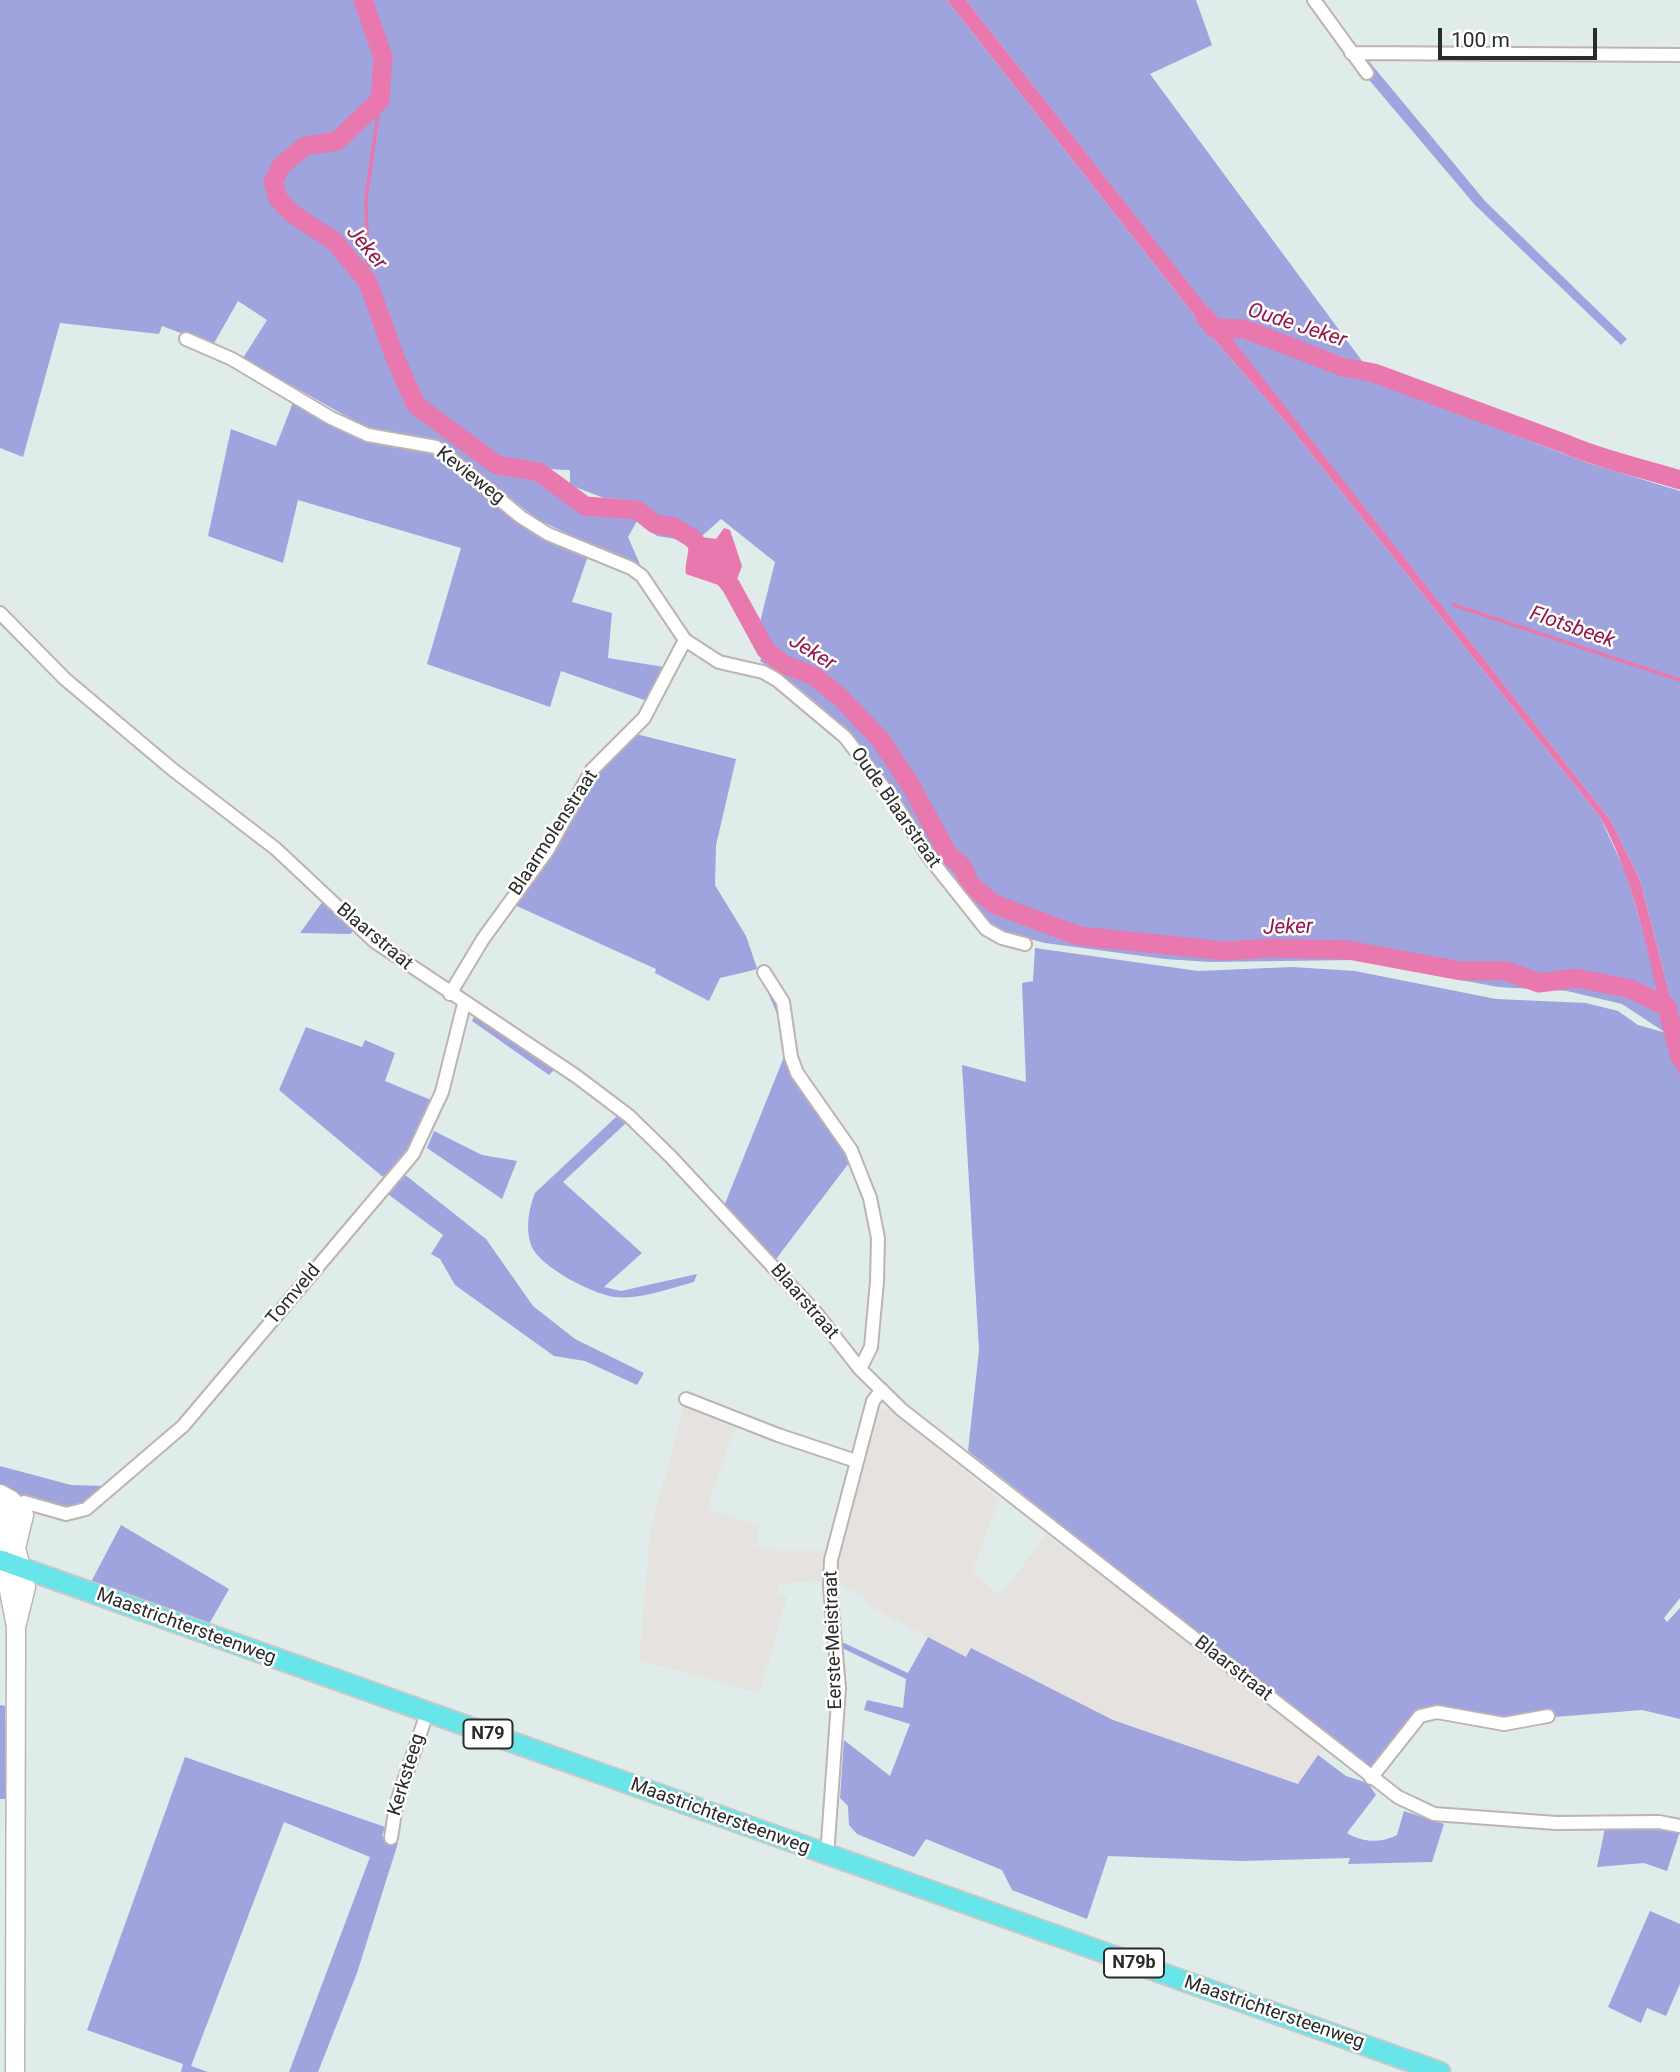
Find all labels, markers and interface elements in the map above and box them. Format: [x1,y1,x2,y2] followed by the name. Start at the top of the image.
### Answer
[1442,14,1601,58] scale bar
[1451,28,1510,52] text: 100 m
[340,221,392,275] water label: Jeker
[1244,298,1350,354] water label: Oude Jeker
[431,442,509,510] street label: Kevieweg
[1526,602,1618,654] water label: Flotsbeek
[784,629,840,677] water label: Jeker
[845,743,945,873] street label: Oude Blaarstraat
[505,766,603,900] street label: Blaarmolenstraat
[331,899,417,975] street label: Blaarstraat
[1263,915,1313,941] water label: Jeker
[262,1260,326,1330] street label: Tomveld
[765,1260,843,1344] street label: Blaarstraat
[820,1570,848,1710] street label: Eerste-Meistraat
[93,1584,279,1670] street label: Maastrichtersteenweg
[1190,1632,1276,1706] street label: Blaarstraat
[463,1720,512,1749] road number: N79
[384,1731,430,1819] street label: Kerksteeg
[627,1774,813,1860] street label: Maastrichtersteenweg
[1104,1949,1164,1978] road number: N79b
[1181,1971,1367,2055] street label: Maastrichtersteenweg

